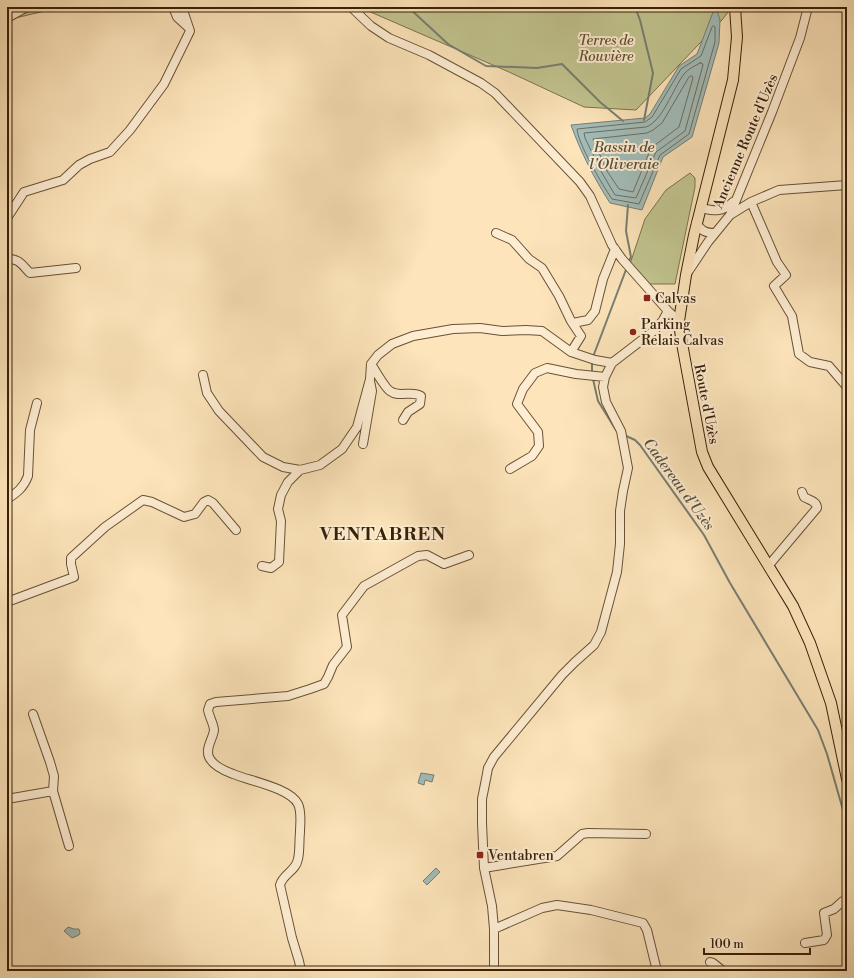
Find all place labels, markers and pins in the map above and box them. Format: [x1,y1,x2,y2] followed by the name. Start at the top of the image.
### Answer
[655,290,696,308] place label: Calvas
[642,293,652,303] marker: Calvas
[641,316,724,350] place label: Parking Relais Calvas
[628,327,638,337] marker: Parking Relais Calvas
[487,847,554,865] place label: Ventabren
[475,850,485,860] marker: Ventabren

